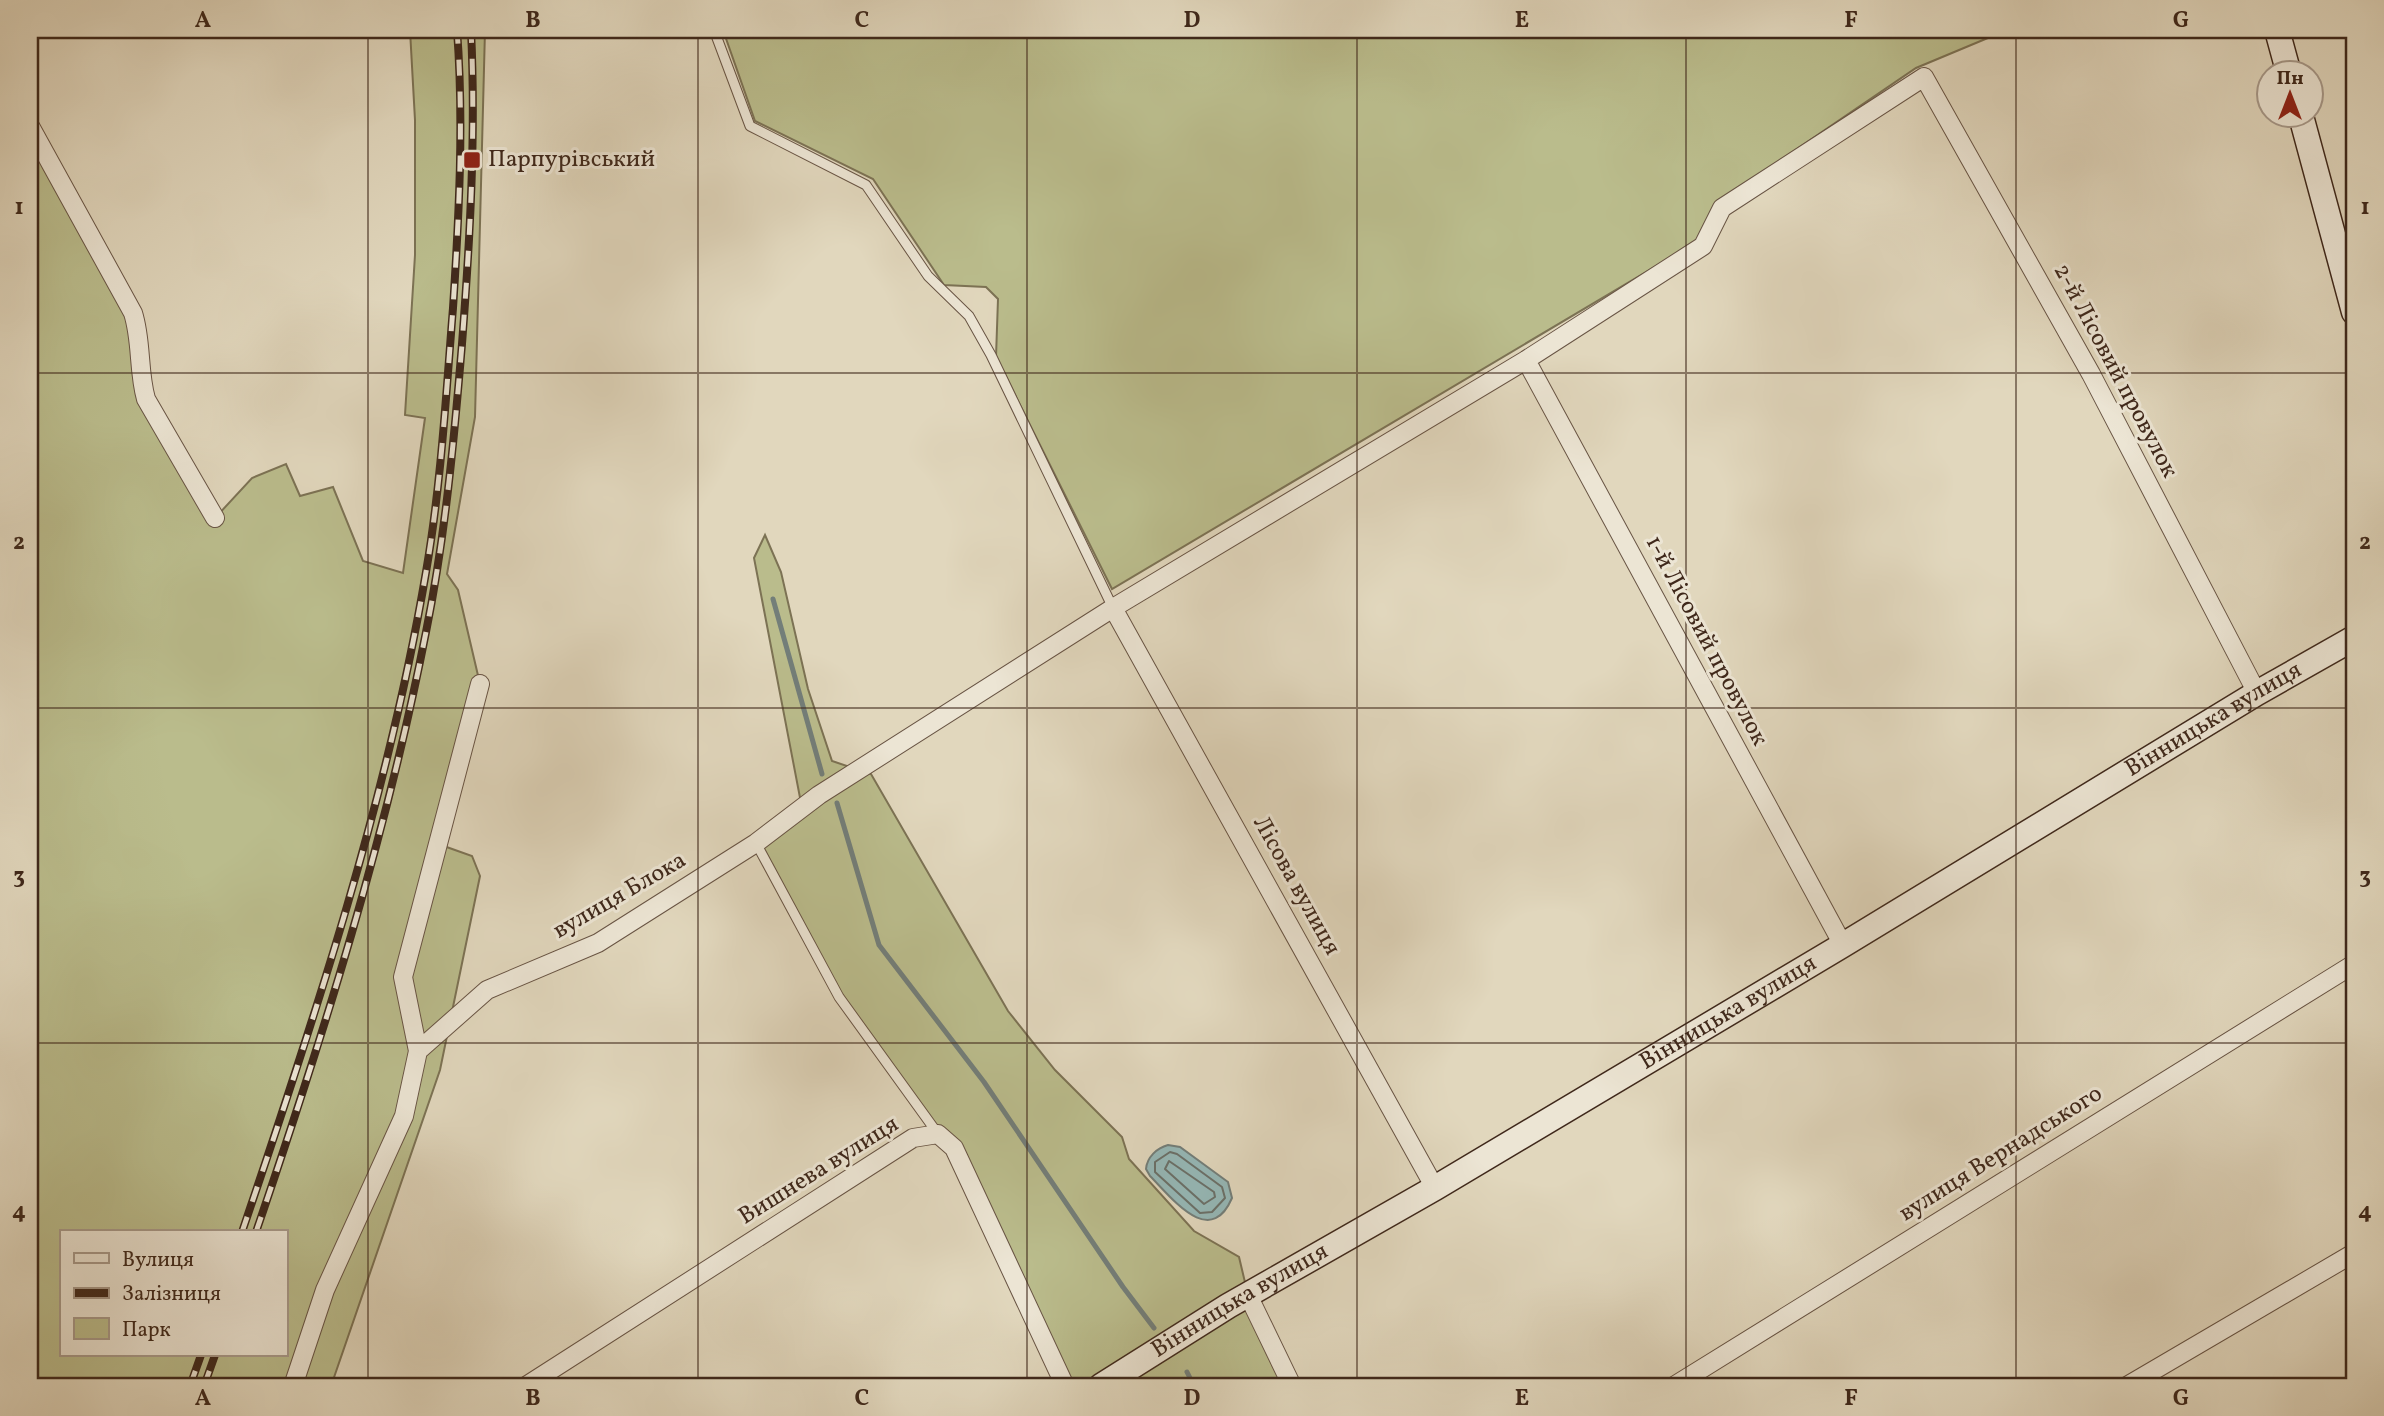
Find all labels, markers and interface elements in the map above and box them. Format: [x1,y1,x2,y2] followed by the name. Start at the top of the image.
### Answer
[195,5,211,37] text: A
[525,5,541,37] text: B
[855,5,869,37] text: C
[1184,5,1201,37] text: D
[1515,5,1529,37] text: E
[1844,5,1858,37] text: F
[2173,5,2189,37] text: G
[2254,60,2324,130] north arrow
[2277,66,2303,92] text: Пн
[488,143,655,177] place label: Парпурівський
[462,150,482,170] marker: Парпурівський
[14,192,24,224] text: 1
[2360,192,2370,224] text: 1
[2044,258,2186,484] street label: 2-й Лісовий провулок
[13,527,25,559] text: 2
[2359,527,2371,559] text: 2
[1636,530,1776,752] street label: 1-й Лісовий провулок
[2119,654,2308,786] street label: Вінницька вулиця
[1244,810,1348,962] street label: Лісова вулиця
[547,844,693,948] street label: вулиця Блока
[13,861,25,893] text: 3
[2359,861,2371,893] text: 3
[1634,947,1823,1079] street label: Вінницька вулиця
[1893,1078,2109,1230] street label: вулиця Вернадського
[732,1108,906,1234] street label: Вишнева вулиця
[12,1196,26,1228] text: 4
[2358,1196,2372,1228] text: 4
[60,1230,287,1356] legend
[1145,1235,1335,1367] street label: Вінницька вулиця
[122,1246,194,1275] text: Вулиця
[122,1280,221,1309] text: Залізниця
[122,1316,171,1345] text: Парк
[195,1383,211,1415] text: A
[525,1383,541,1415] text: B
[855,1383,869,1415] text: C
[1184,1383,1201,1415] text: D
[1515,1383,1529,1415] text: E
[1844,1383,1858,1415] text: F
[2173,1383,2189,1415] text: G

